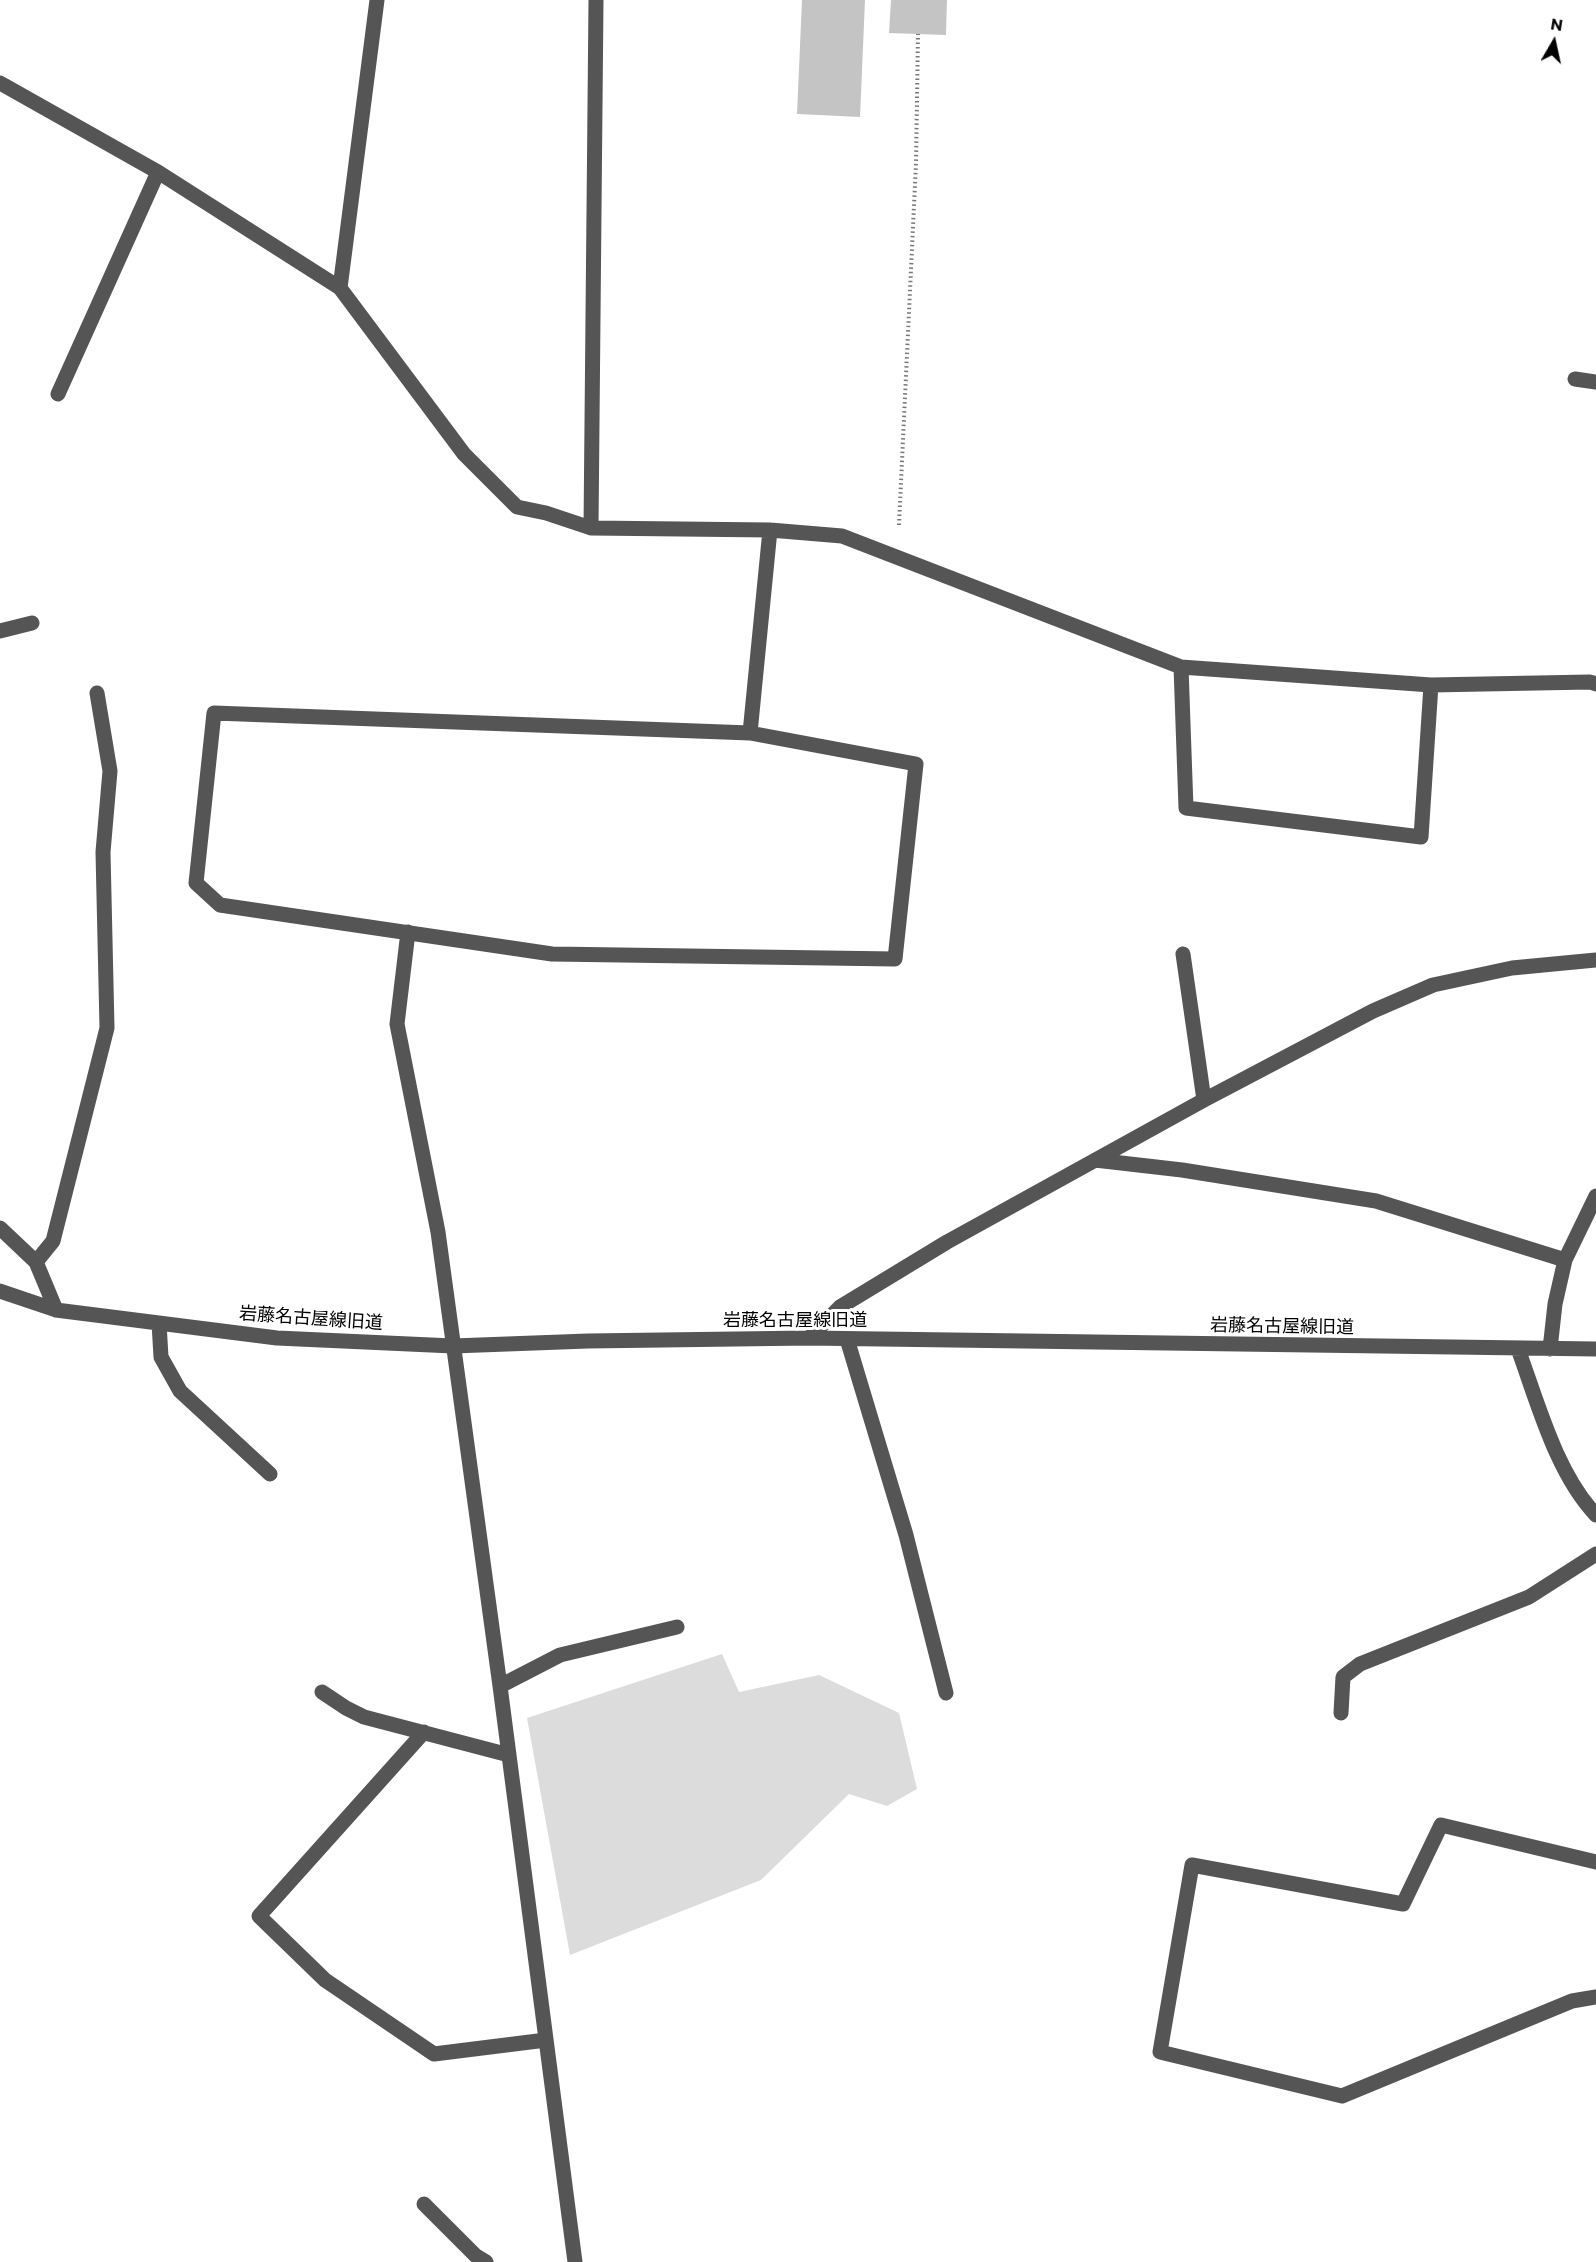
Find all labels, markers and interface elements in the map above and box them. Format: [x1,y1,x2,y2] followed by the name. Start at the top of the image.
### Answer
[1524,12,1584,72] north arrow
[1549,13,1564,34] text: N
[238,1302,384,1334] street label: 岩藤名古屋線旧道
[723,1309,867,1331] street label: 岩藤名古屋線旧道
[1210,1314,1354,1338] street label: 岩藤名古屋線旧道

